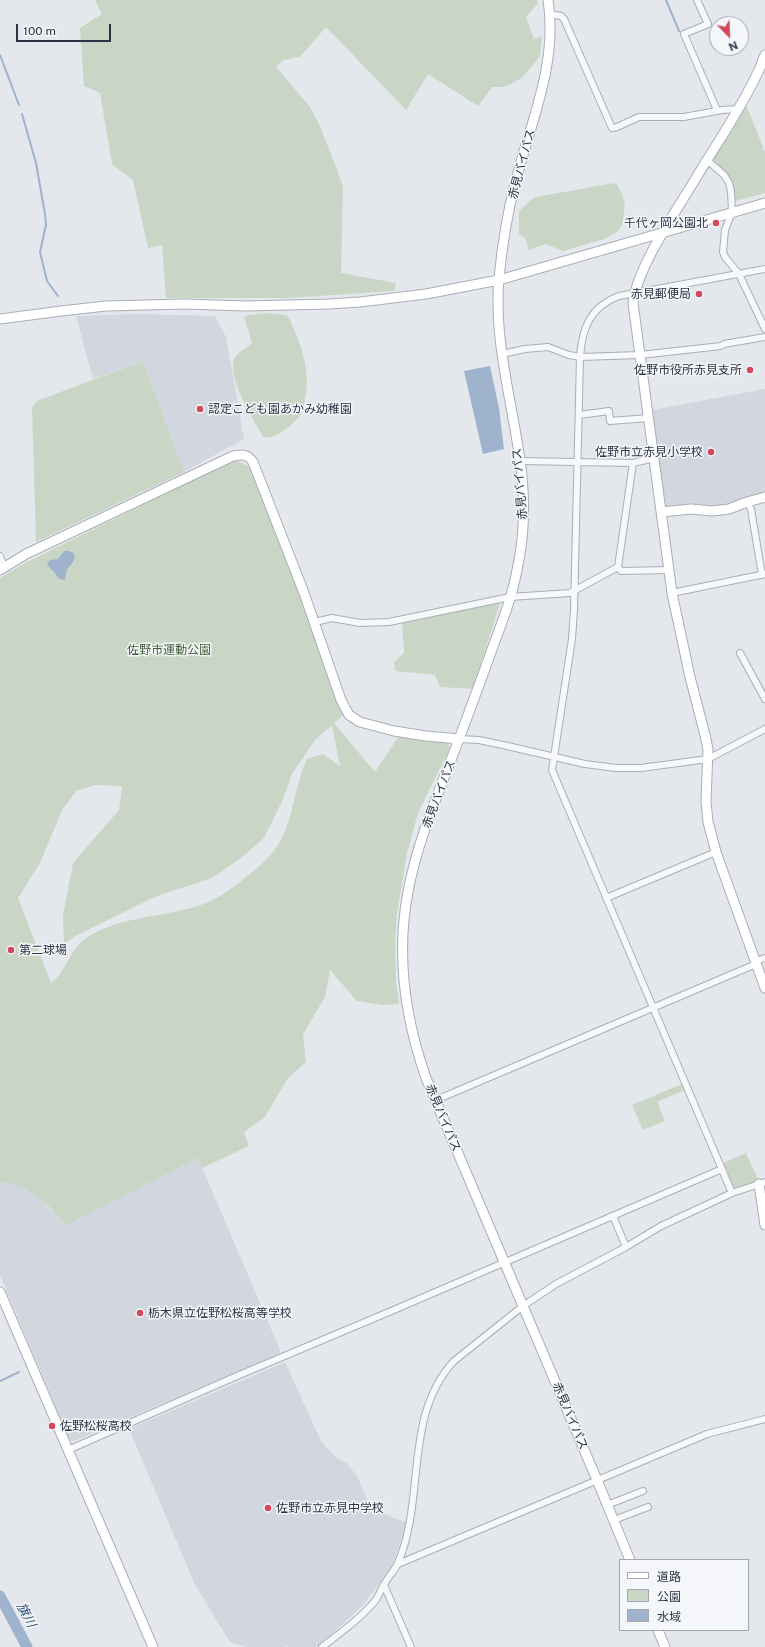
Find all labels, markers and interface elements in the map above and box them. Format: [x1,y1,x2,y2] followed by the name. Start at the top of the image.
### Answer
[18,16,113,42] scale bar
[709,16,749,56] north arrow
[23,24,56,38] text: 100 m
[727,39,740,53] text: N
[506,127,538,201] street label: 赤見バイパス
[624,216,708,230] place label: 千代ヶ岡公園北
[711,218,721,228] marker: 千代ヶ岡公園北
[631,287,691,301] place label: 赤見郵便局
[694,289,704,299] marker: 赤見郵便局
[634,363,742,377] place label: 佐野市役所赤見支所
[745,365,755,375] marker: 佐野市役所赤見支所
[208,402,352,416] place label: 認定こども園あかみ幼稚園
[195,404,205,414] marker: 認定こども園あかみ幼稚園
[595,445,703,459] place label: 佐野市立赤見小学校
[706,447,716,457] marker: 佐野市立赤見小学校
[510,448,530,520] street label: 赤見バイパス
[127,643,211,657] park label: 佐野市運動公園
[419,758,459,830] street label: 赤見バイパス
[19,943,67,957] place label: 第二球場
[6,945,16,955] marker: 第二球場
[422,1082,464,1154] street label: 赤見バイパス
[148,1306,292,1320] place label: 栃木県立佐野松桜高等学校
[135,1308,145,1318] marker: 栃木県立佐野松桜高等学校
[549,1380,591,1452] street label: 赤見バイパス
[60,1419,132,1433] place label: 佐野松桜高校
[47,1421,57,1431] marker: 佐野松桜高校
[276,1501,384,1515] place label: 佐野市立赤見中学校
[263,1503,273,1513] marker: 佐野市立赤見中学校
[619,1559,749,1631] legend
[657,1570,681,1584] text: 道路
[657,1590,681,1604] text: 公園
[13,1600,39,1630] water label: 旗川
[657,1610,681,1624] text: 水域

